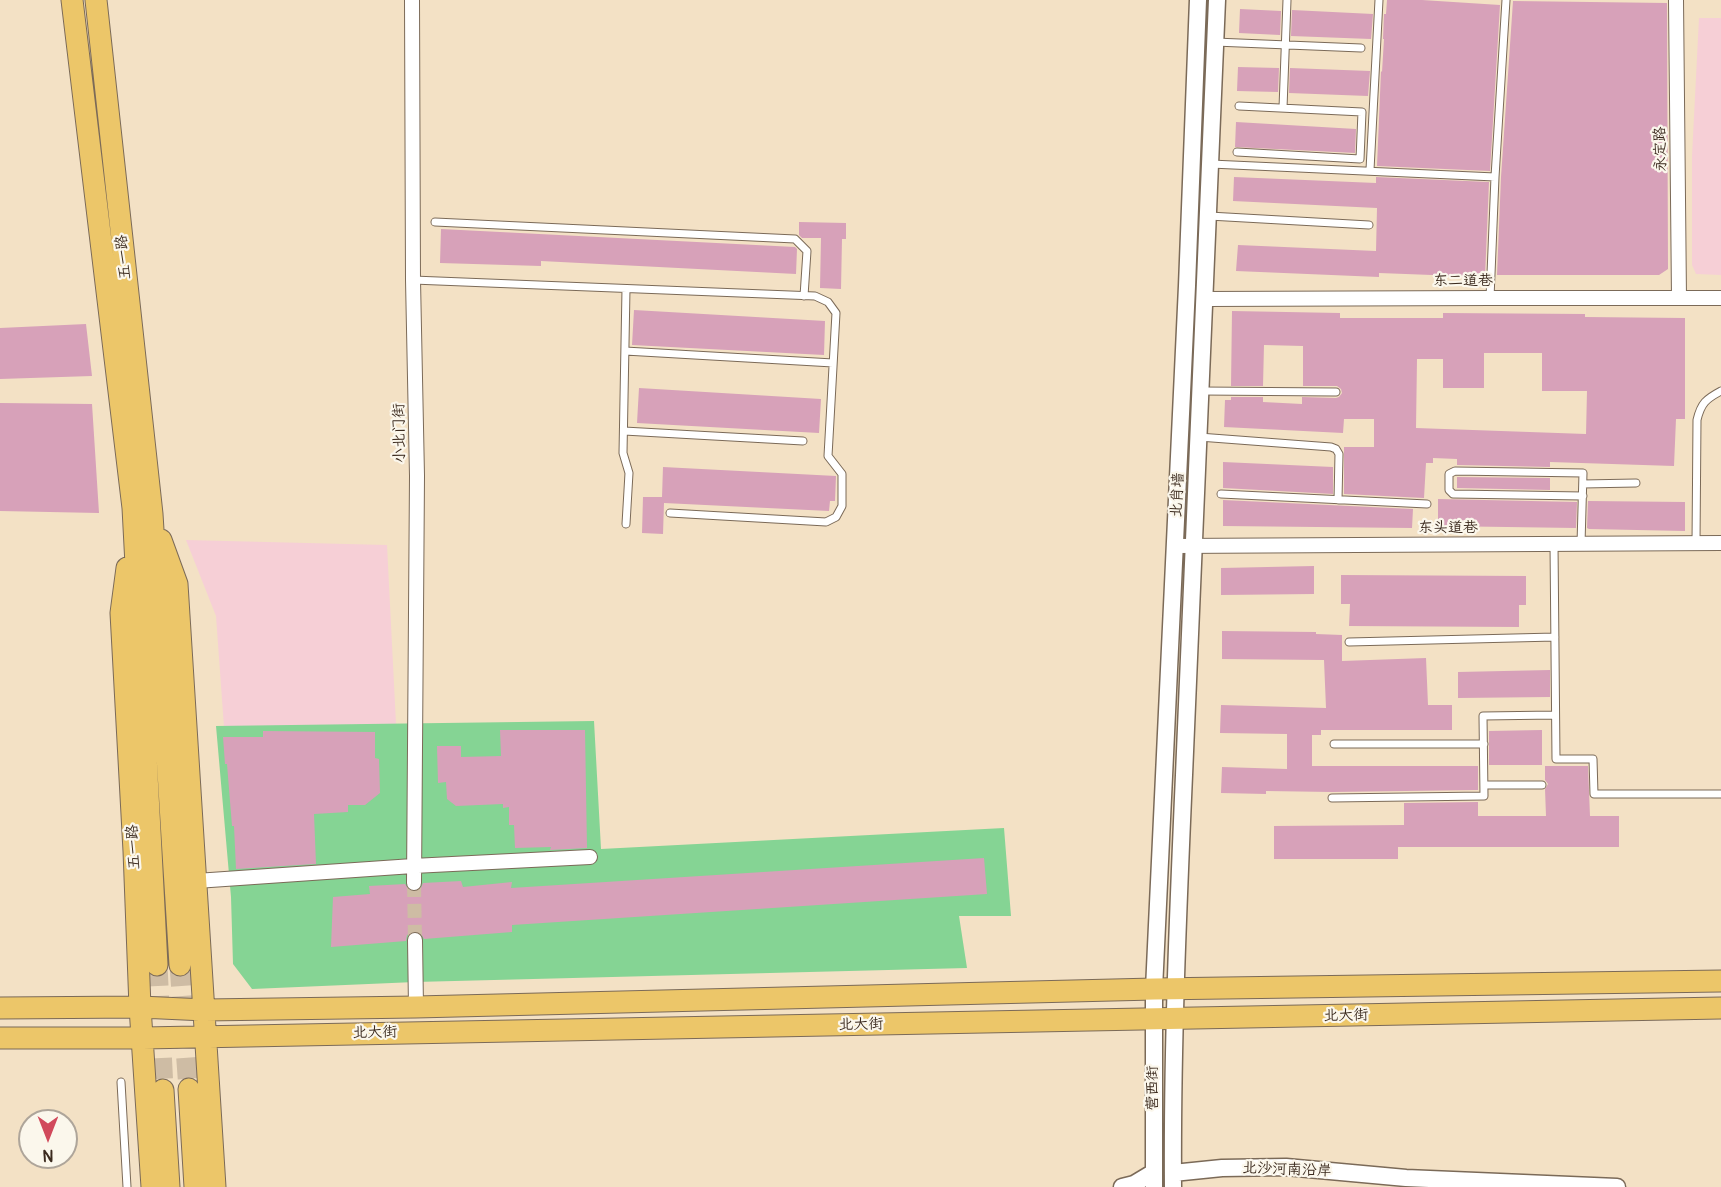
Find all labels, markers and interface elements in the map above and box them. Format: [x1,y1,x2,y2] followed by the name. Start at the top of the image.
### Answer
[1652,126,1670,172] street label: 永定路
[113,234,135,280] street label: 五一路
[1433,272,1493,290] street label: 东二道巷
[390,403,410,463] street label: 小北门街
[1168,472,1188,518] street label: 北肖墙
[1418,519,1478,537] street label: 东头道巷
[124,824,144,870] street label: 五一路
[1323,1007,1369,1025] street label: 北大街
[838,1016,884,1034] street label: 北大街
[352,1024,398,1042] street label: 北大街
[1144,1066,1162,1110] street label: 营西街
[18,1109,78,1169] north arrow
[43,1145,53,1165] text: N
[1242,1159,1332,1181] street label: 北沙河南沿岸

